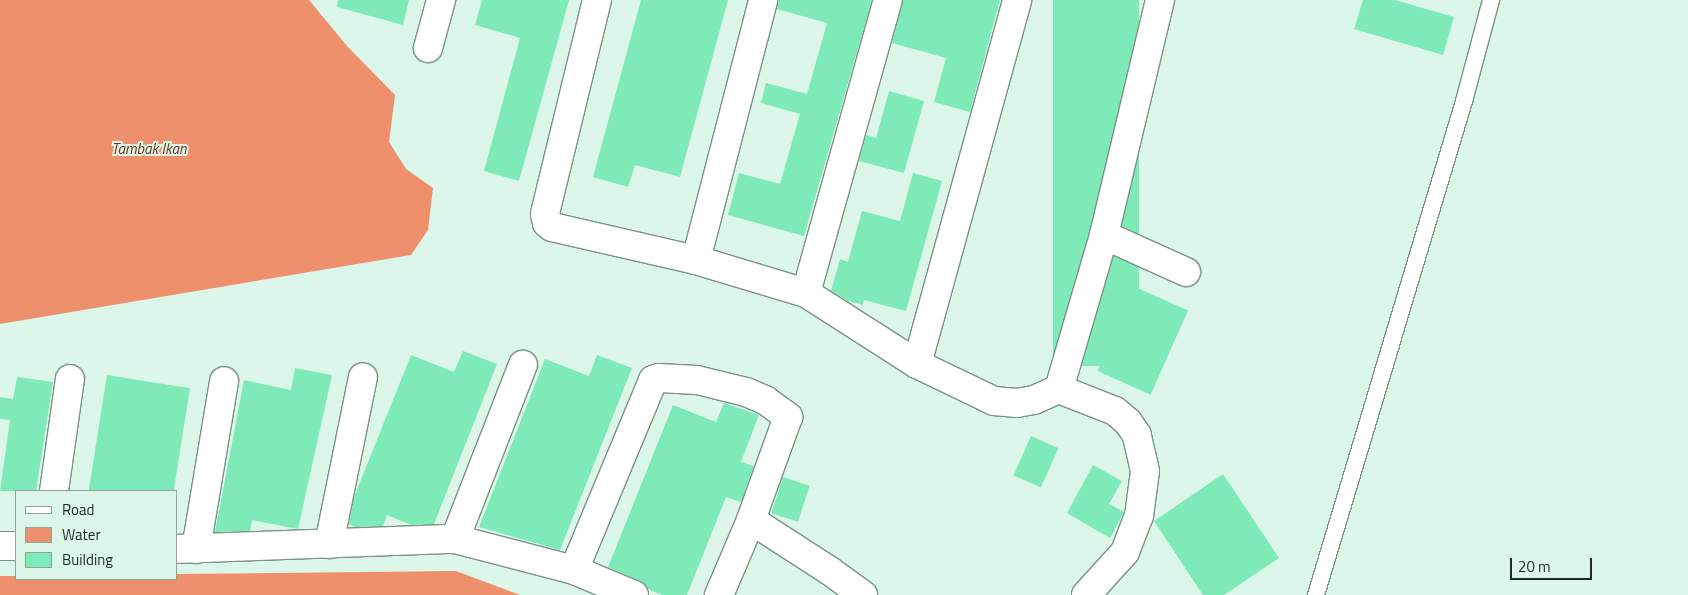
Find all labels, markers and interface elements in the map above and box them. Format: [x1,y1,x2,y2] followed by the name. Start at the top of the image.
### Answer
[112,140,186,158] water label: Tambak Ikan
[15,490,178,580] legend
[62,498,94,521] text: Road
[62,523,101,546] text: Water
[62,548,113,571] text: Building
[1513,548,1596,580] scale bar
[1518,555,1551,578] text: 20 m

